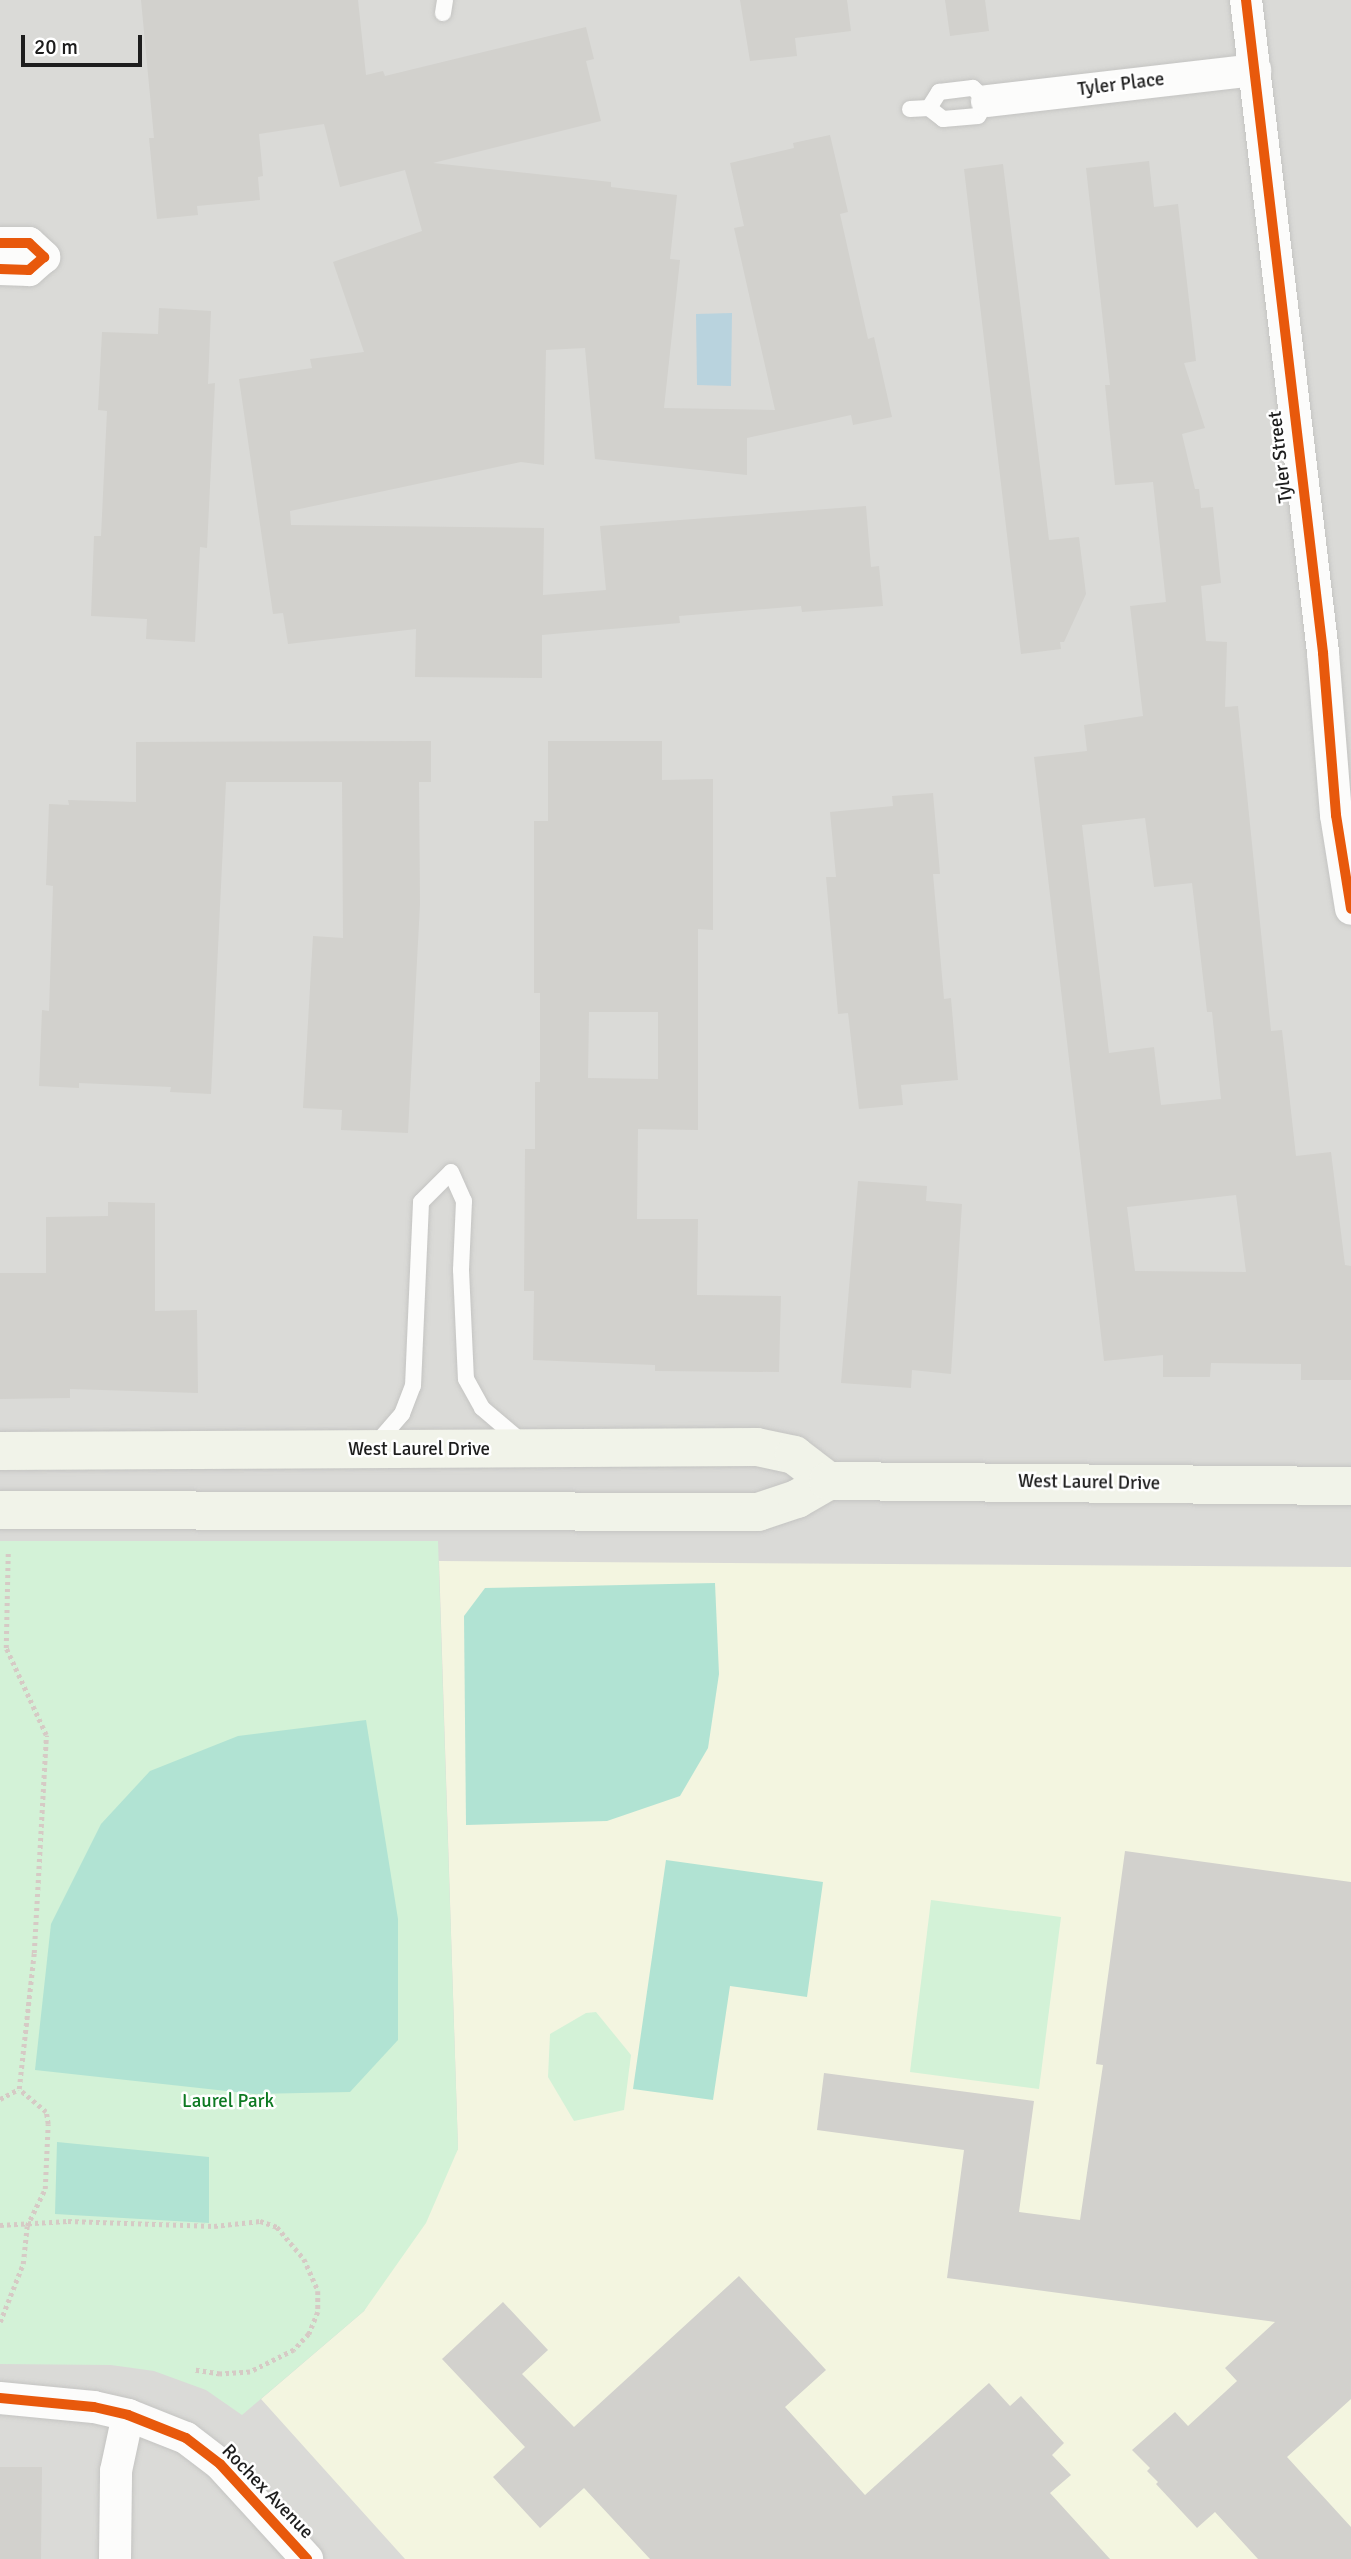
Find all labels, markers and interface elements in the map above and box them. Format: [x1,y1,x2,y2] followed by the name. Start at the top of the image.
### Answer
[24,21,145,65] scale bar
[34,34,78,60] text: 20 m
[1076,68,1166,102] street label: Tyler Place
[1264,410,1298,504] street label: Tyler Street
[348,1439,490,1461] street label: West Laurel Drive
[1018,1470,1160,1496] street label: West Laurel Drive
[182,2091,274,2113] park label: Laurel Park
[216,2440,318,2544] street label: Rochex Avenue

